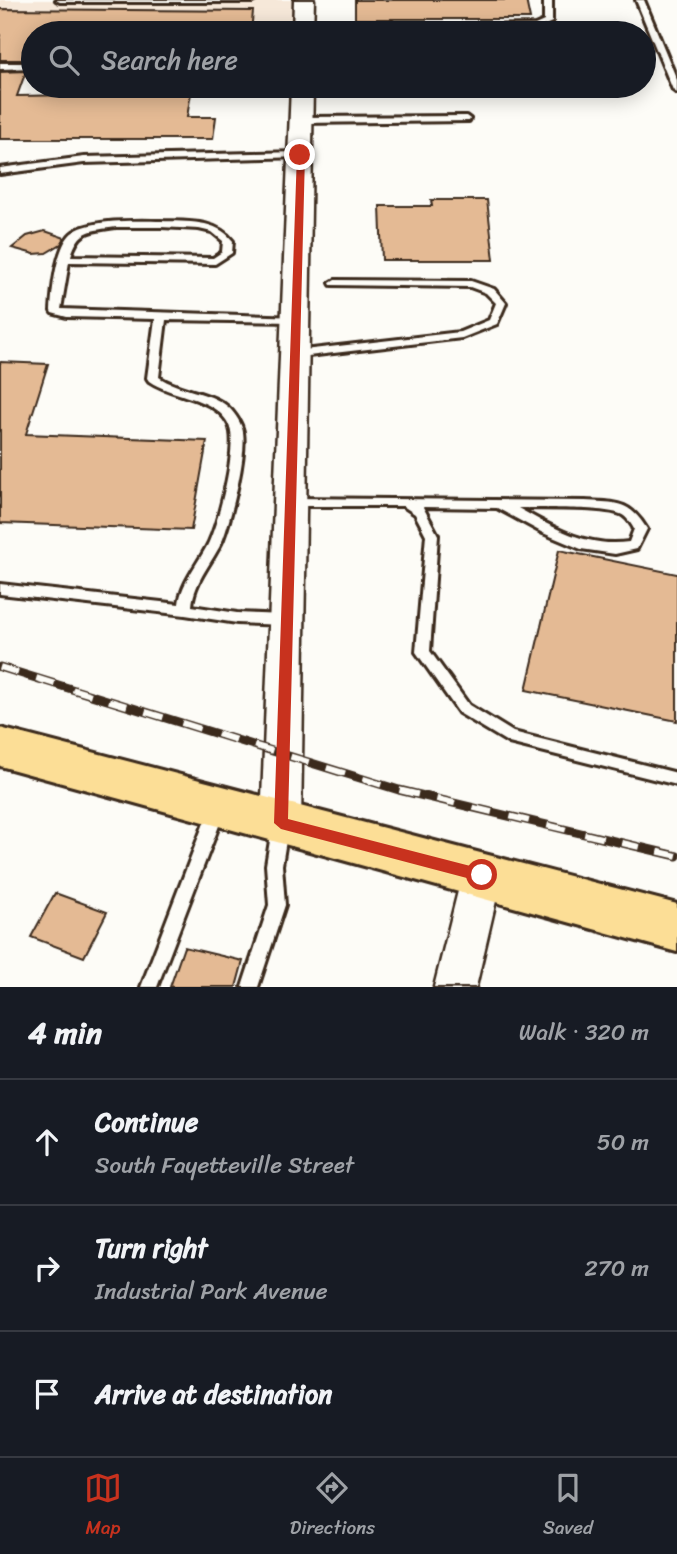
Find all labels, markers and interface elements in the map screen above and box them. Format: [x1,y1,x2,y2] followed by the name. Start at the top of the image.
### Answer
[21,21,656,98] search box
[101,37,238,83] text: Search here
[45,41,83,79] icon: search
[284,139,315,170] route end
[466,859,497,890] route start
[28,1006,102,1060] text: 4 min
[519,1012,649,1053] text: Walk · 320 m
[95,1099,198,1145] text: Continue
[597,1122,649,1163] text: 50 m
[28,1123,66,1161] icon: ahead
[95,1145,354,1186] text: South Fayetteville Street
[95,1225,208,1271] text: Turn right
[584,1248,649,1289] text: 270 m
[28,1249,66,1287] icon: right
[95,1271,328,1312] text: Industrial Park Avenue
[95,1371,332,1417] text: Arrive at destination
[28,1375,66,1413] icon: arrive
[84,1469,122,1544] tab: Map
[290,1469,375,1544] tab: Directions
[543,1469,593,1544] tab: Saved

